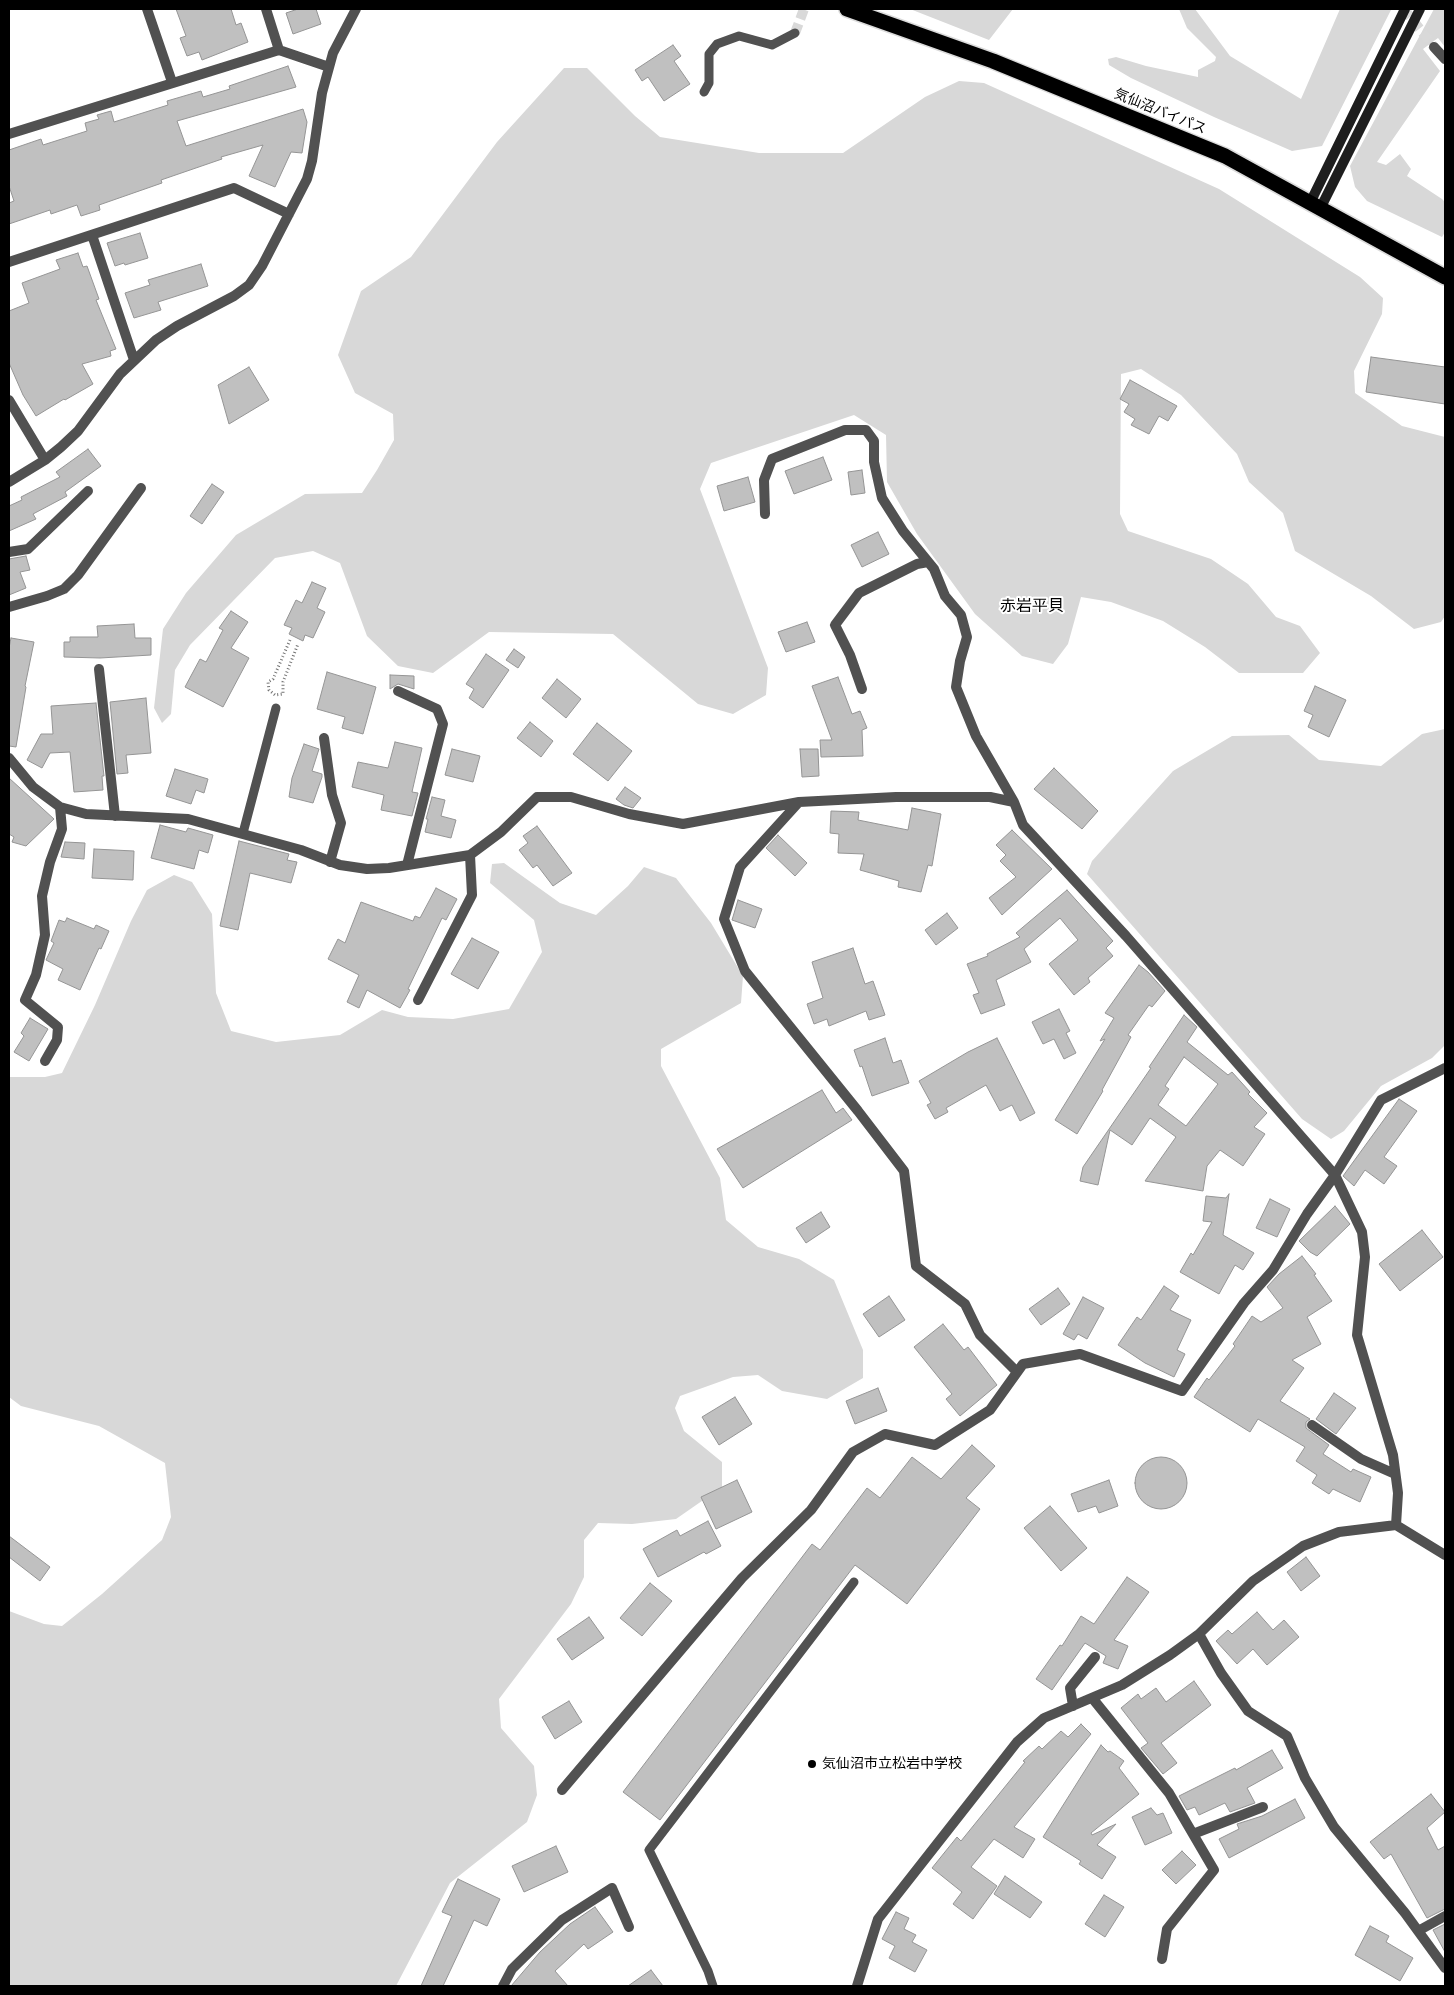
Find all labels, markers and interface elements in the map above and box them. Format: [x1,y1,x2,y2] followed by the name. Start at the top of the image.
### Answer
[1111,86,1209,138] street label: 気仙沼バイパス
[1000,597,1064,617] district label: 赤岩平貝
[822,1756,962,1772] place label: 気仙沼市立松岩中学校
[806,1758,818,1770] marker: 気仙沼市立松岩中学校

